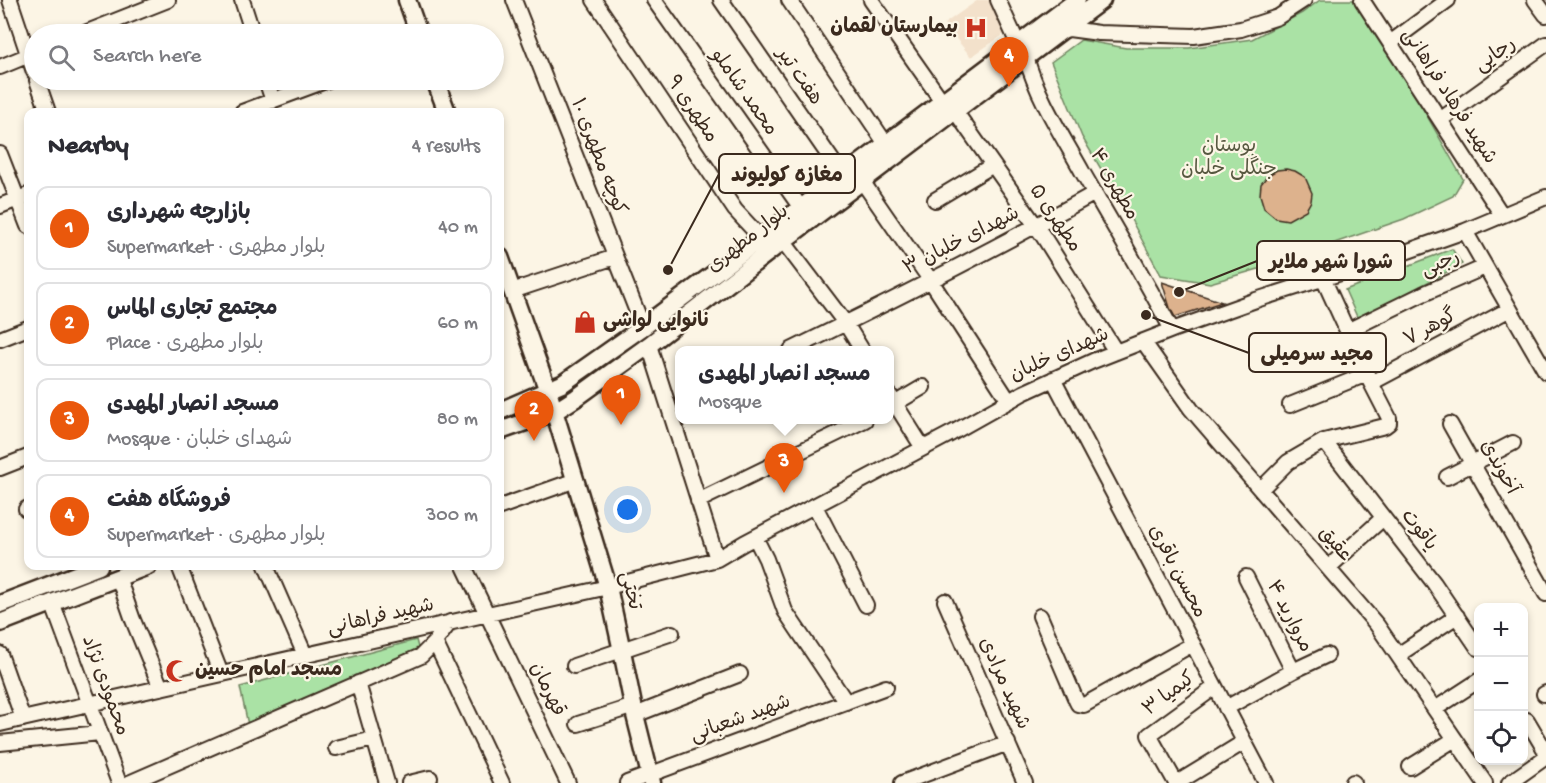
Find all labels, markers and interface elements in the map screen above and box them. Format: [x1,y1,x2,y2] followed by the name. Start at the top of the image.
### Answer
[963,15,989,41] hospital icon: بیمارستان لقمان
[830,16,958,40] place label: بیمارستان لقمان
[24,24,504,90] search box
[1396,24,1501,169] street label: شهید فرهاد فراهانی
[1470,33,1521,78] street label: رجایی
[990,38,1028,87] pin: 4
[45,41,78,74] icon: search
[769,42,826,110] street label: هفت تیر
[93,44,201,70] text: Search here
[704,44,782,141] street label: محمد شاملو
[660,72,723,148] street label: مطهری ۹
[564,95,631,218] street label: کوچه مطهری ۱۰
[48,132,129,163] text: Nearby
[1181,135,1277,182] park label: بوستان جنگلی خلبان
[412,136,480,159] text: 4 results
[1083,145,1143,225] street label: مطهری ۴
[719,154,855,193] callout: مغازه کولیوند
[731,165,843,190] text: مغازه کولیوند
[1023,180,1086,257] street label: مطهری ۵
[703,200,794,279] street label: بلوار مطهری
[107,201,251,227] text: بازارچه شهرداری
[900,202,1024,281] street label: شهدای خلبان ۳
[65,217,74,240] text: 1
[438,217,478,240] text: 40 m
[107,237,326,260] text: Supermarket · بلوار مطهری
[1257,241,1405,280] callout: شورا شهر ملایر
[1418,247,1464,283] street label: رجبی
[1267,252,1393,277] text: شورا شهر ملایر
[107,297,278,323] text: مجتمع تجاری الماس
[1399,303,1461,352] street label: گوهر ۷
[572,309,598,335] shop icon: نانوایی لواشی
[603,310,710,334] place label: نانوایی لواشی
[65,313,74,336] text: 2
[438,313,478,336] text: 60 m
[1006,323,1113,388] street label: شهدای خلبان
[107,333,264,356] text: Place · بلوار مطهری
[1249,333,1386,372] callout: مجید سرمیلی
[1261,344,1373,369] text: مجید سرمیلی
[675,346,894,424] popup
[698,363,871,389] text: مسجد انصار المهدی
[602,376,640,425] pin: 1
[514,392,554,441] pin: 2
[698,392,762,415] text: Mosque
[107,393,279,419] text: مسجد انصار المهدی
[64,409,75,432] text: 3
[437,409,478,432] text: 80 m
[107,429,292,452] text: Mosque · شهدای خلبان
[1474,435,1525,500] street label: آخوندی
[764,444,804,493] pin: 3
[107,489,231,515] text: فروشگاه هفت
[613,495,642,524] your location
[65,505,74,528] text: 4
[426,505,478,528] text: 300 m
[1395,505,1442,556] street label: یاقوت
[1142,521,1211,623] street label: محسن باقری
[1312,523,1356,567] street label: عقیق
[107,525,326,548] text: Supermarket · بلوار مطهری
[613,569,645,613] street label: تختی
[1260,577,1317,657] street label: مروارید ۴
[325,594,437,641] street label: شهید فراهانی
[1474,603,1528,765] map controls
[1474,603,1528,657] button: +
[75,633,134,739] street label: محمودی نژاد
[973,634,1034,734] street label: شهید مرادی
[1474,657,1528,711] button: −
[164,658,190,684] mosque icon: مسجد امام حسین
[195,659,342,683] place label: مسجد امام حسین
[524,659,569,721] street label: قهرمان
[1139,667,1201,722] street label: کیمیا ۳
[687,690,794,749] street label: شهید شعبانی
[1474,711,1528,765] button: locate

